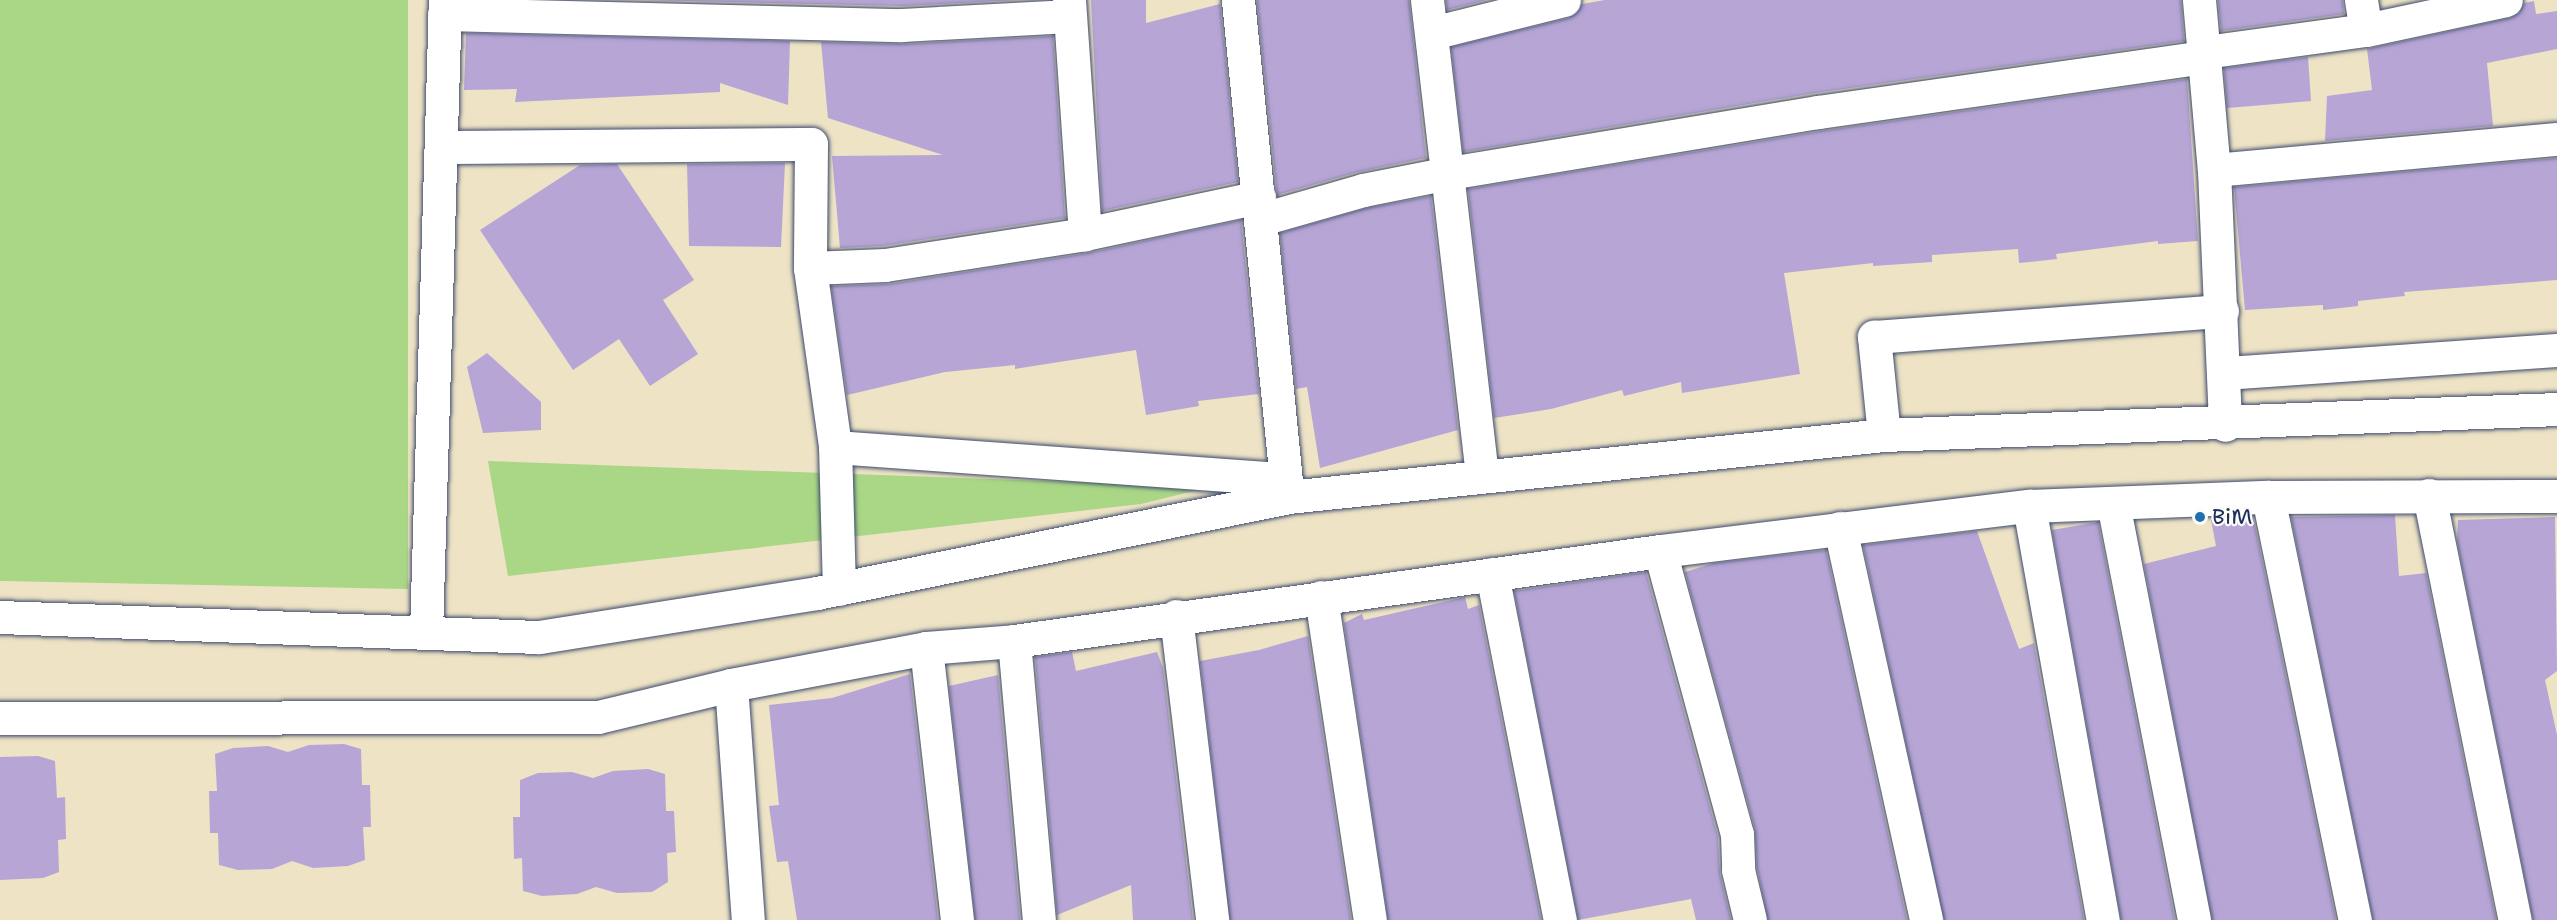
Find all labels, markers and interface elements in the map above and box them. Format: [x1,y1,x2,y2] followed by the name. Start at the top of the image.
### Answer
[2212,504,2252,530] place label: BiM
[2193,510,2207,524] marker: BiM

